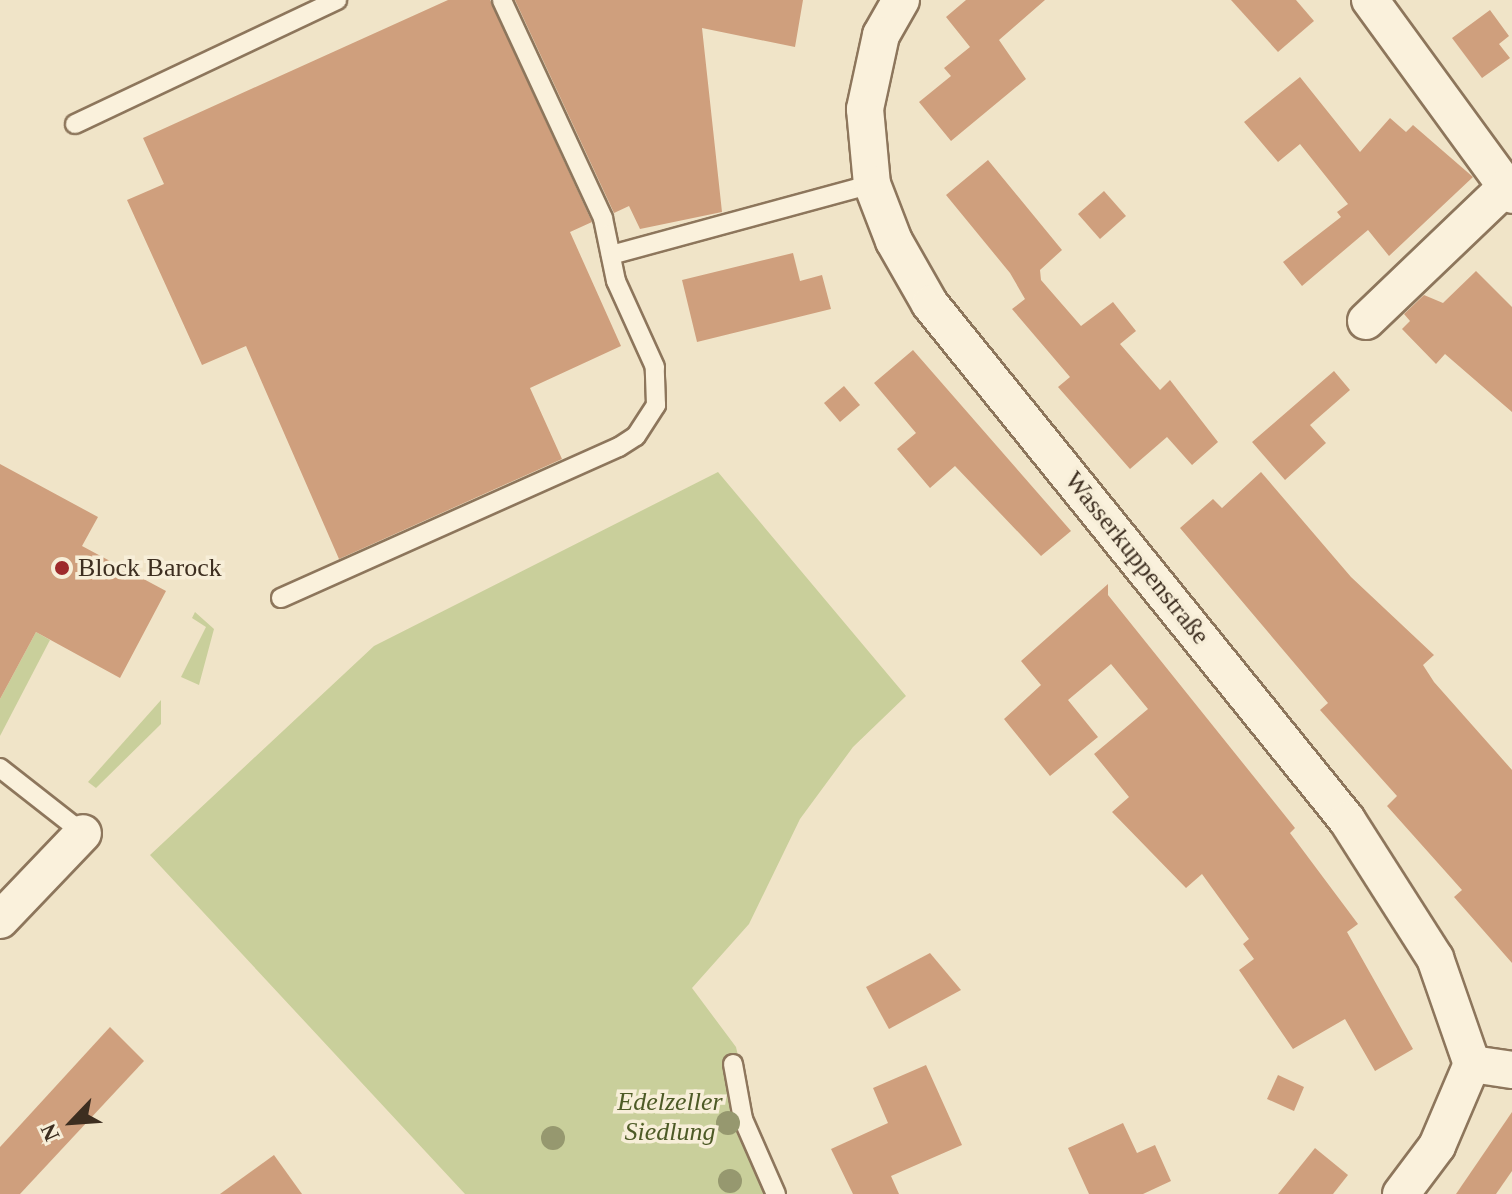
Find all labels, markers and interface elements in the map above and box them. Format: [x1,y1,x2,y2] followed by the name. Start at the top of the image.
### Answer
[1058,465,1216,651] street label: Wasserkuppenstraße
[78,552,222,584] place label: Block Barock
[53,559,71,577] marker: Block Barock
[32,1082,112,1162] north arrow
[617,1086,723,1148] park label: Edelzeller Siedlung
[35,1120,64,1145] text: N

